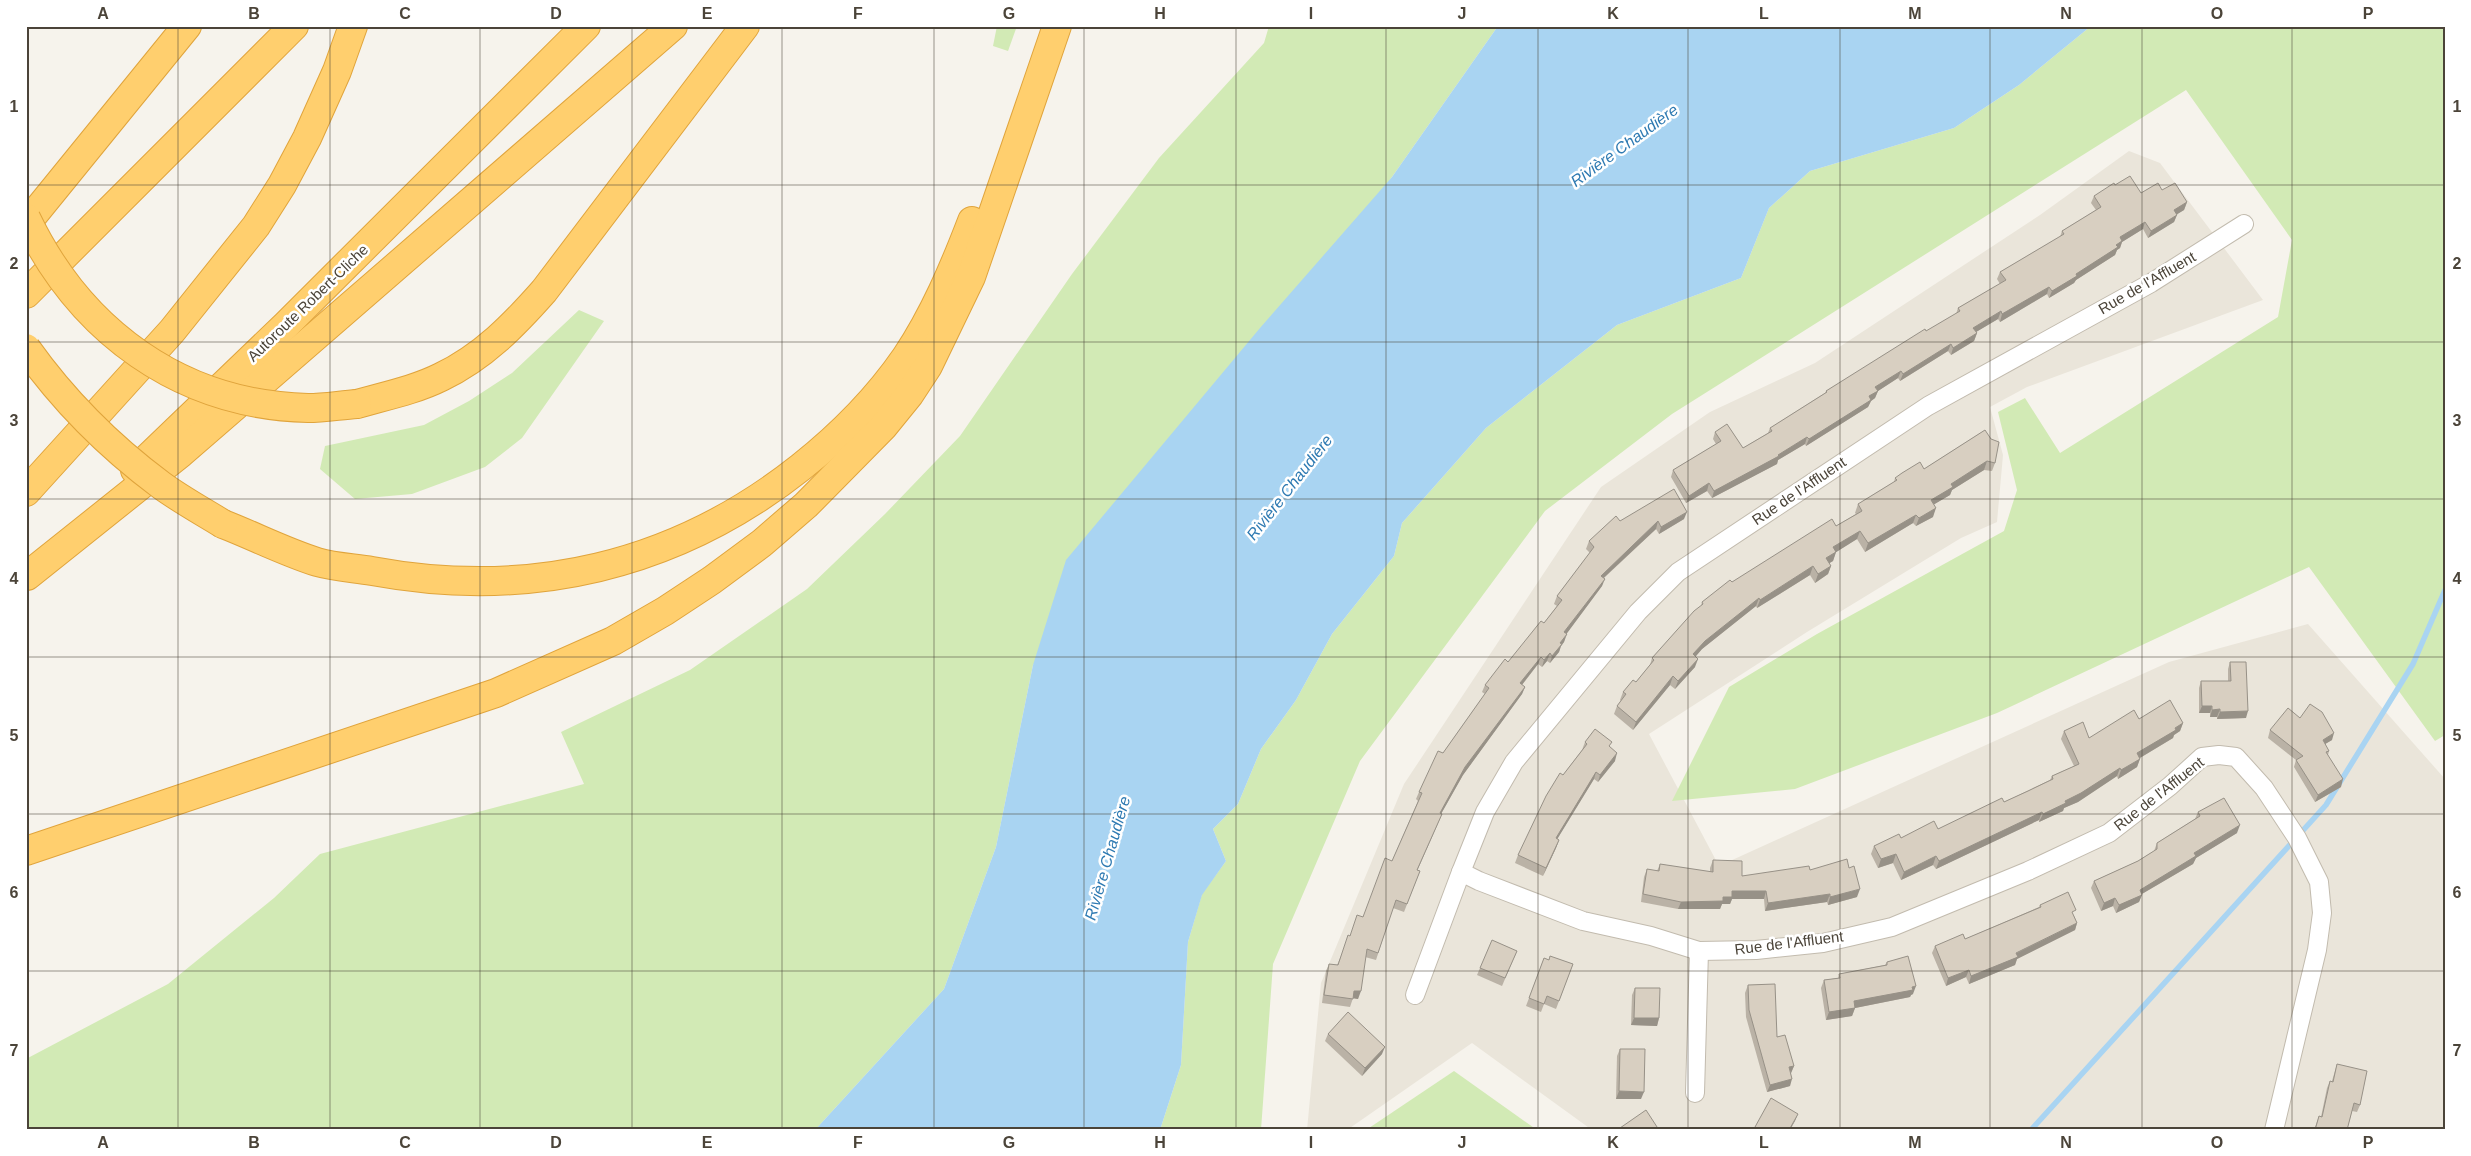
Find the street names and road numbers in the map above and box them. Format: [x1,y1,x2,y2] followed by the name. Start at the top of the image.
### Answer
[244,241,371,365] street label: Autoroute Robert-Cliche
[2095,247,2199,317] street label: Rue de l'Affluent
[1749,453,1849,528] street label: Rue de l'Affluent
[2110,753,2208,834] street label: Rue de l'Affluent
[1734,927,1845,958] street label: Rue de l'Affluent

